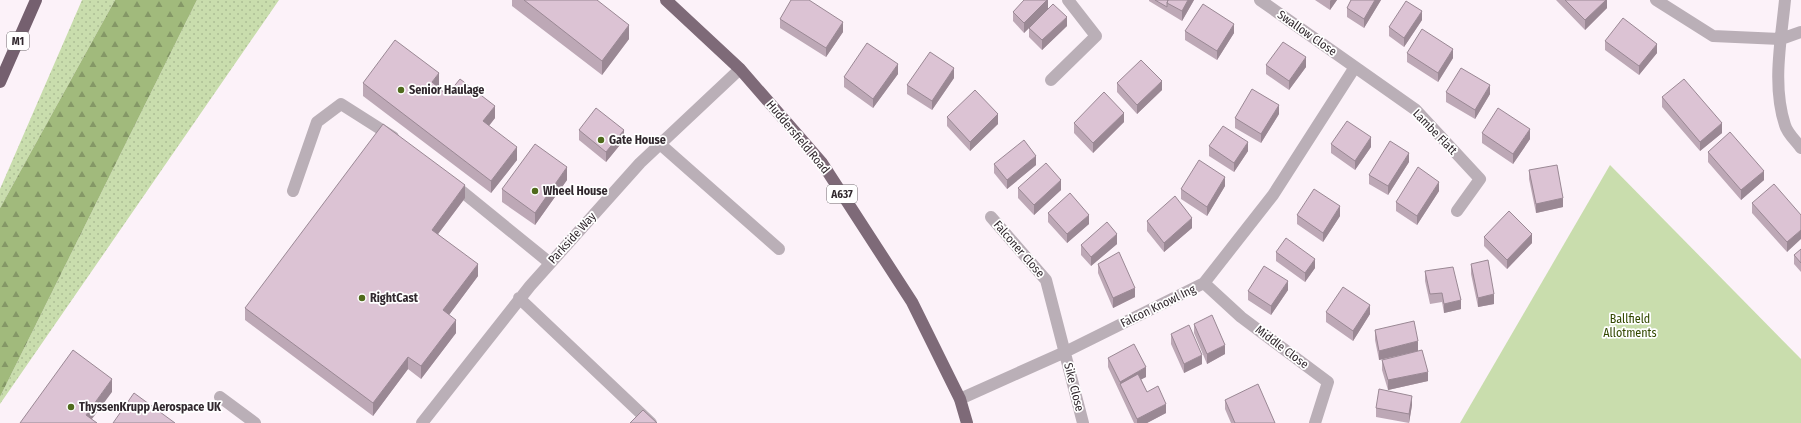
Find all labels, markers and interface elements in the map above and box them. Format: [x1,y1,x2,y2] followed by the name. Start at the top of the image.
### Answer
[1275,7,1339,59] street label: Swallow Close
[7,32,29,50] road number: M1
[409,83,484,97] place label: Senior Haulage
[396,85,406,95] marker: Senior Haulage
[763,98,833,176] street label: Huddersfield Road
[1410,106,1460,158] street label: Lambe Flatt
[609,133,666,147] place label: Gate House
[596,135,606,145] marker: Gate House
[543,184,608,198] place label: Wheel House
[827,185,857,203] road number: A637
[530,186,540,196] marker: Wheel House
[545,209,599,267] street label: Parkside Way
[991,218,1047,280] street label: Falconer Close
[1118,282,1198,330] street label: Falcon Knowl Ing
[370,291,419,305] place label: RightCast
[357,293,367,303] marker: RightCast
[1603,312,1657,340] park label: Ballfield Allotments
[1253,323,1311,372] street label: Middle Close
[1061,361,1087,413] street label: Sike Close
[79,400,222,414] place label: ThyssenKrupp Aerospace UK
[66,402,76,412] marker: ThyssenKrupp Aerospace UK

